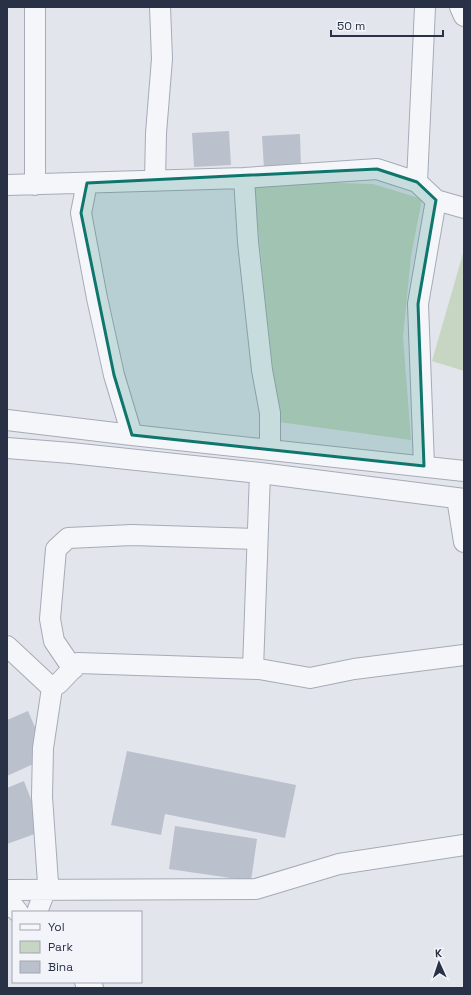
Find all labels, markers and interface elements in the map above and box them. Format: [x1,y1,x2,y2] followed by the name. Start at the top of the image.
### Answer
[331,12,443,38] scale bar
[337,18,365,34] text: 50 m
[12,911,142,983] legend
[48,919,65,935] text: Yol
[48,939,73,955] text: Park
[419,943,459,983] north arrow
[435,946,442,960] text: K
[48,959,73,975] text: Bina

